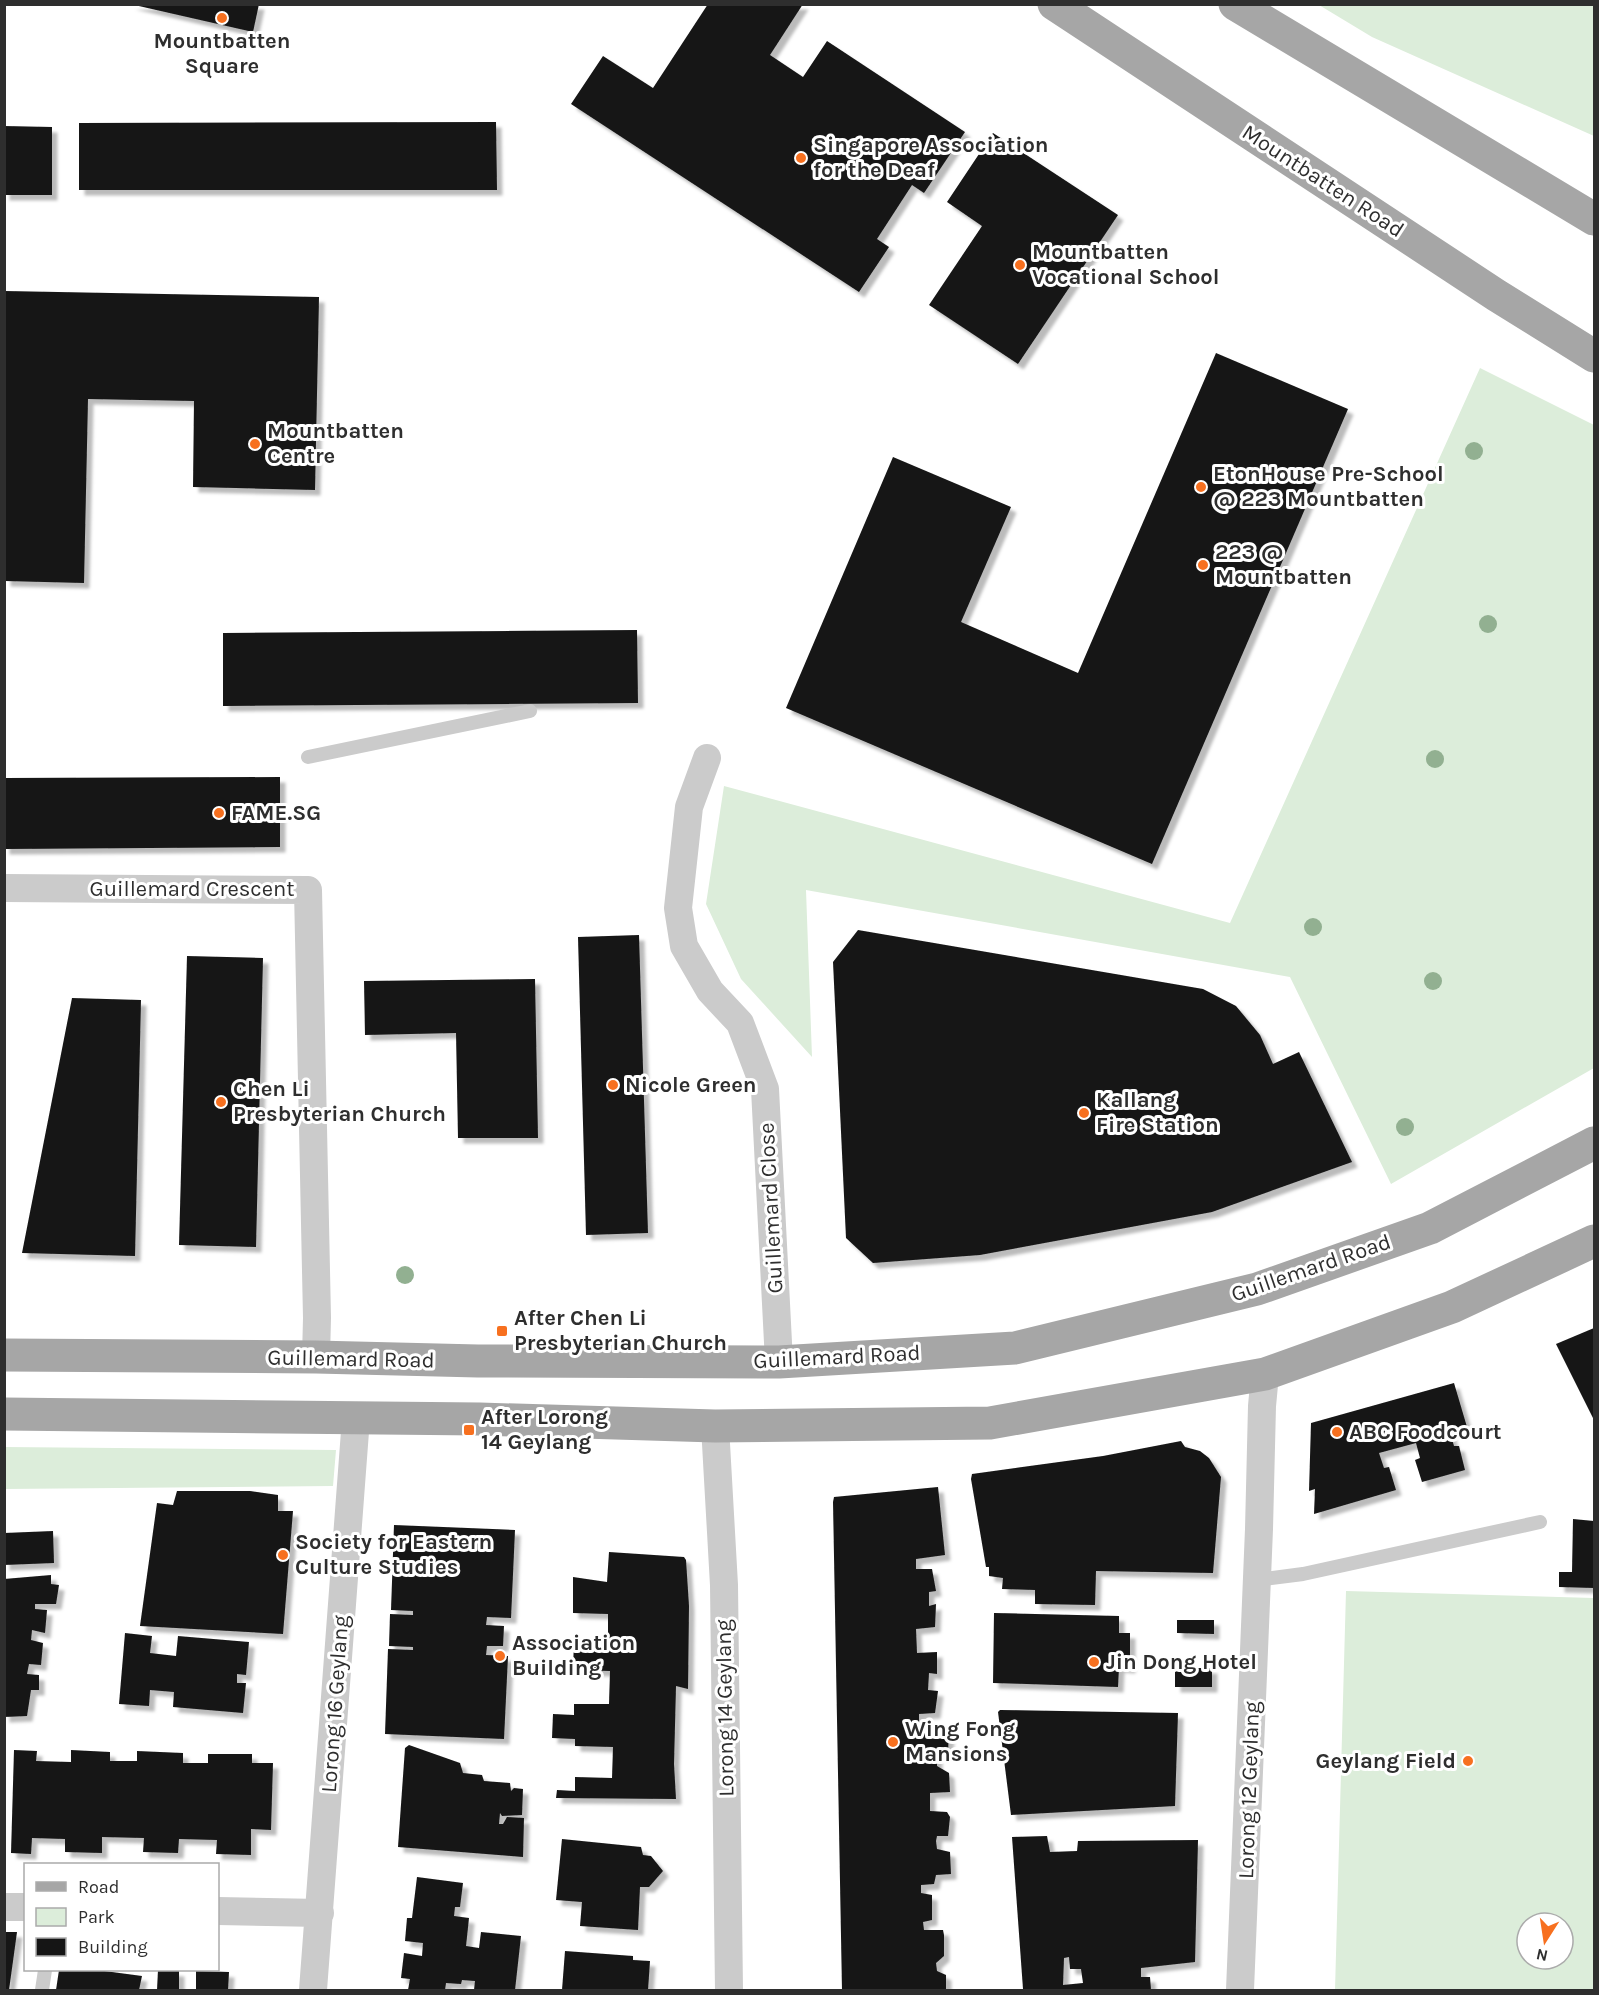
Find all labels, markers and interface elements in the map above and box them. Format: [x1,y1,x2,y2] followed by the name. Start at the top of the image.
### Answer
[215,11,229,25] marker: Mountbatten Square
[154,28,290,79] place label: Mountbatten Square
[1237,119,1409,243] street label: Mountbatten Road
[813,132,1049,183] place label: Singapore Association for the Deaf
[794,151,808,165] marker: Singapore Association for the Deaf
[1032,239,1220,290] place label: Mountbatten Vocational School
[1013,258,1027,272] marker: Mountbatten Vocational School
[267,418,404,469] place label: Mountbatten Centre
[248,437,262,451] marker: Mountbatten Centre
[1213,461,1444,512] place label: EtonHouse Pre-School @ 223 Mountbatten
[1194,480,1208,494] marker: EtonHouse Pre-School @ 223 Mountbatten
[1215,539,1352,590] place label: 223 @ Mountbatten
[1196,558,1210,572] marker: 223 @ Mountbatten
[231,800,321,826] place label: FAME.SG
[212,806,226,820] marker: FAME.SG
[89,876,295,902] street label: Guillemard Crescent
[625,1072,757,1098] place label: Nicole Green
[233,1076,446,1127] place label: Chen Li Presbyterian Church
[606,1078,620,1092] marker: Nicole Green
[1096,1087,1219,1138] place label: Kallang Fire Station
[214,1095,228,1109] marker: Chen Li Presbyterian Church
[1077,1106,1091,1120] marker: Kallang Fire Station
[754,1122,788,1294] street label: Guillemard Close
[1228,1228,1394,1308] street label: Guillemard Road
[514,1305,727,1356] place label: After Chen Li Presbyterian Church
[495,1324,509,1338] marker: After Chen Li Presbyterian Church
[753,1340,921,1374] street label: Guillemard Road
[267,1345,435,1373] street label: Guillemard Road
[481,1404,608,1455] place label: After Lorong 14 Geylang
[1349,1419,1502,1445] place label: ABC Foodcourt
[462,1423,476,1437] marker: After Lorong 14 Geylang
[1330,1425,1344,1439] marker: ABC Foodcourt
[295,1529,492,1580] place label: Society for Eastern Culture Studies
[276,1548,290,1562] marker: Society for Eastern Culture Studies
[316,1614,354,1794] street label: Lorong 16 Geylang
[710,1618,740,1797] street label: Lorong 14 Geylang
[512,1630,635,1681] place label: Association Building
[493,1649,507,1663] marker: Association Building
[1106,1649,1257,1675] place label: Jin Dong Hotel
[1087,1655,1101,1669] marker: Jin Dong Hotel
[1233,1700,1265,1879] street label: Lorong 12 Geylang
[905,1716,1016,1767] place label: Wing Fong Mansions
[886,1735,900,1749] marker: Wing Fong Mansions
[1316,1748,1456,1774] place label: Geylang Field
[1461,1754,1475,1768] marker: Geylang Field
[24,1863,219,1971] legend
[78,1876,119,1898] text: Road
[78,1906,115,1928] text: Park
[1515,1911,1575,1971] north arrow
[78,1936,148,1958] text: Building
[1534,1945,1550,1966] text: N

